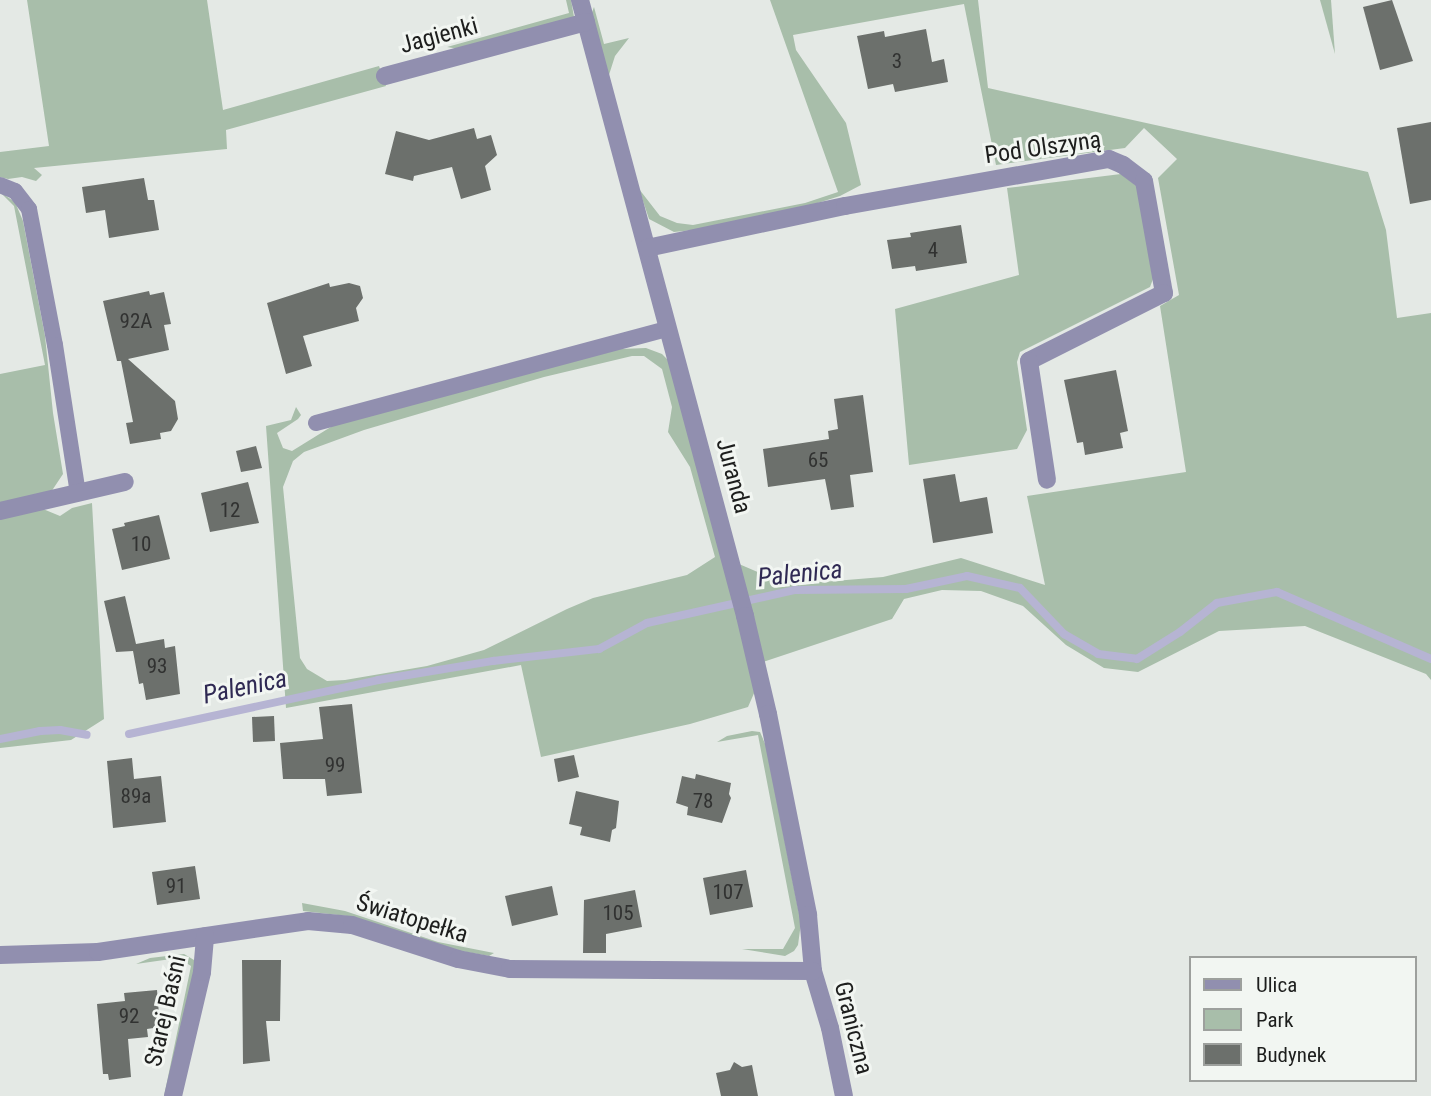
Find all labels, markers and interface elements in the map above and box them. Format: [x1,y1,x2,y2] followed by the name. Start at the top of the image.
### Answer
[397,12,481,60] street label: Jagienki
[892,48,902,74] house number: 3
[983,126,1103,170] street label: Pod Olszyną
[928,237,938,263] house number: 4
[120,308,152,334] house number: 92A
[709,435,757,517] street label: Juranda
[808,447,828,473] house number: 65
[220,497,240,523] house number: 12
[131,531,151,557] house number: 10
[756,554,844,594] water label: Palenica
[147,653,167,679] house number: 93
[200,663,290,711] water label: Palenica
[325,752,345,778] house number: 99
[121,783,151,809] house number: 89a
[693,788,713,814] house number: 78
[166,873,186,899] house number: 91
[712,879,744,905] house number: 107
[353,888,471,950] street label: Światopełka
[602,900,634,926] house number: 105
[139,953,193,1069] street label: Starej Baśni
[1190,956,1417,1082] legend
[1256,973,1297,997] text: Ulica
[828,979,878,1077] street label: Graniczna
[119,1003,139,1029] house number: 92
[1256,1008,1293,1032] text: Park
[1256,1043,1326,1067] text: Budynek

